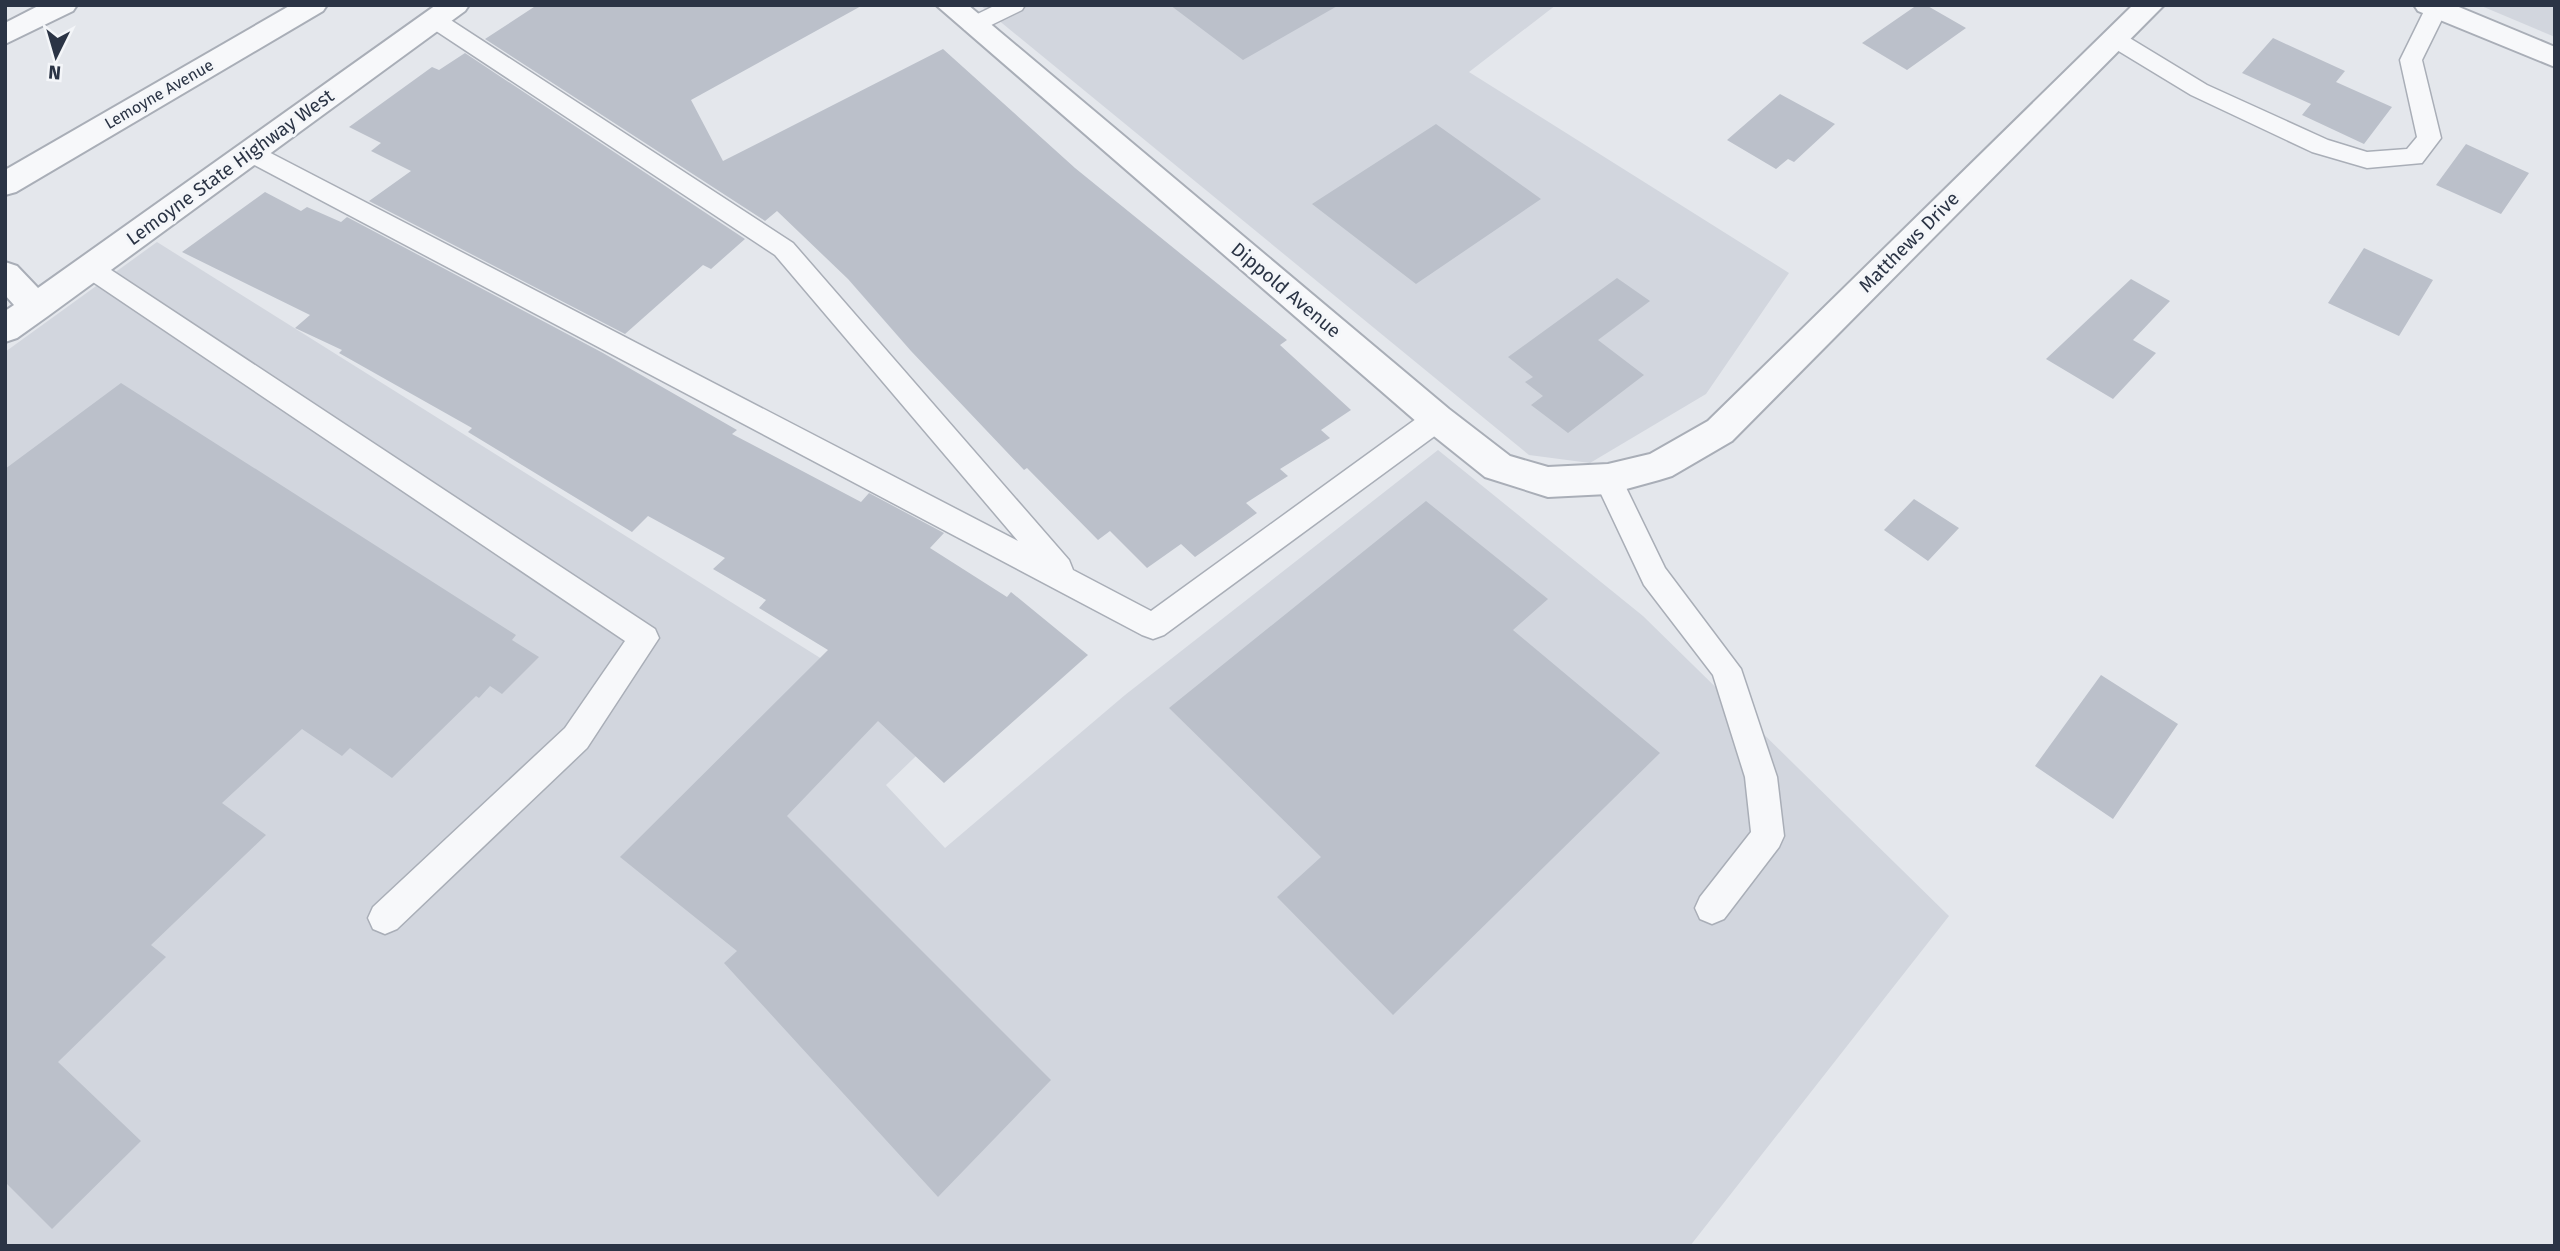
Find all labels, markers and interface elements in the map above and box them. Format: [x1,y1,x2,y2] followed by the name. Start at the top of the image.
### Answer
[21,21,91,91] north arrow
[101,55,217,133] street label: Lemoyne Avenue
[47,60,62,84] text: N
[122,84,338,250] street label: Lemoyne State Highway West
[1854,187,1964,297] street label: Matthews Drive
[1226,237,1346,343] street label: Dippold Avenue

